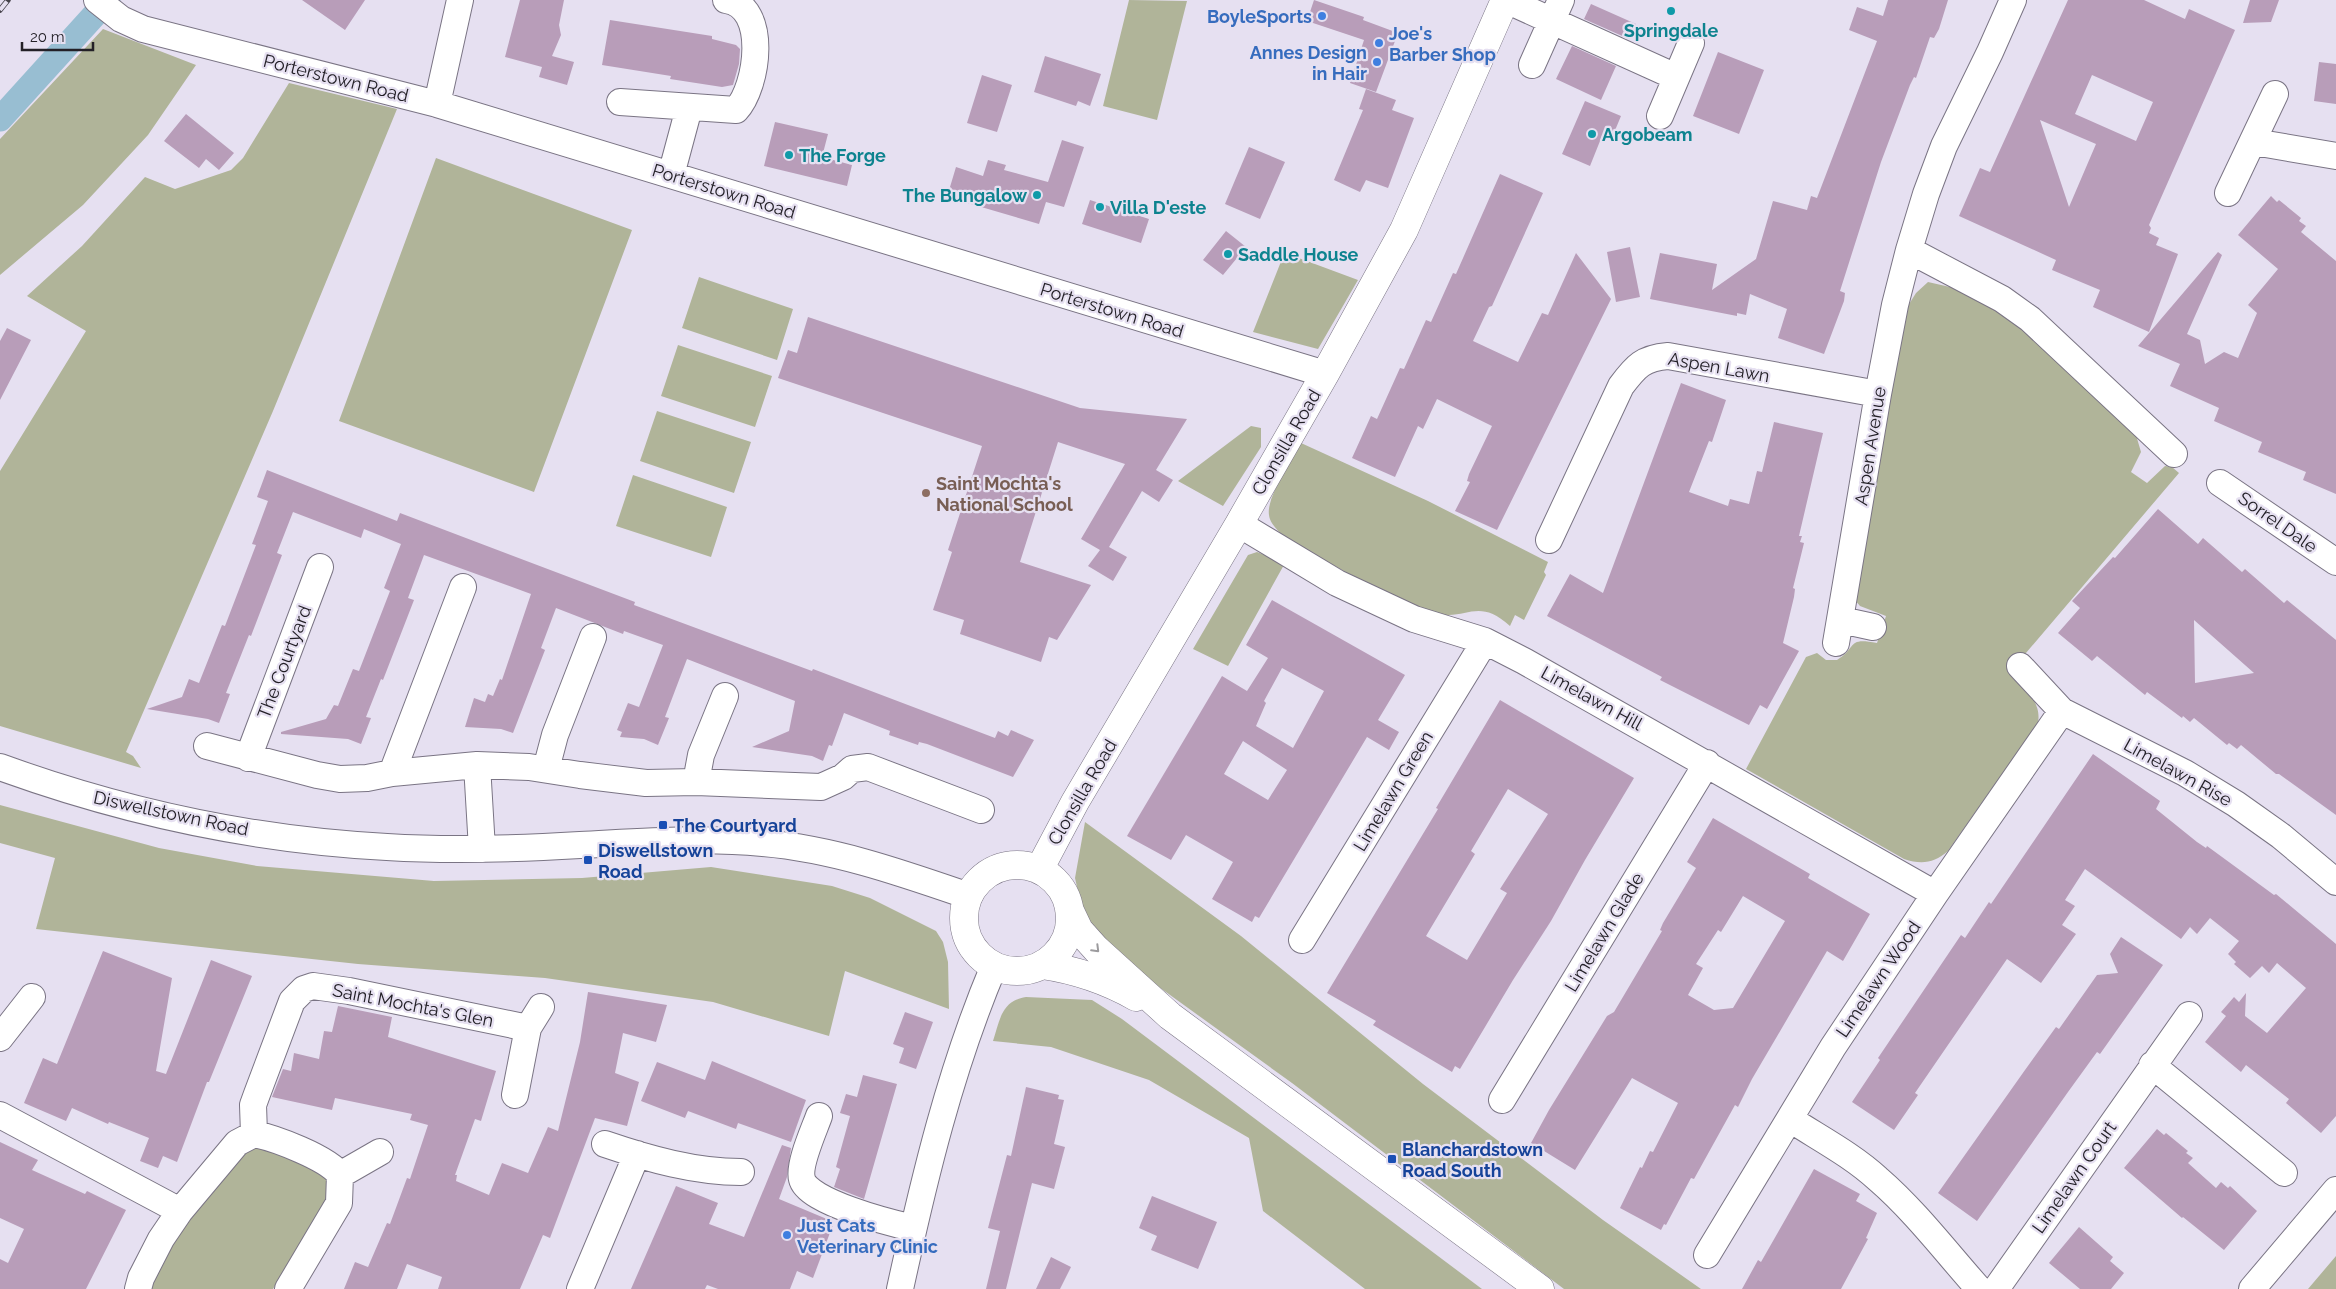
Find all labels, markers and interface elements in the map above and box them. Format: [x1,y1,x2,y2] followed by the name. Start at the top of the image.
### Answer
[1665,5,1677,17] marker: Springdale
[1207,6,1312,27] place label: BoyleSports
[1316,10,1328,22] marker: BoyleSports
[22,20,94,52] scale bar
[1624,20,1719,41] place label: Springdale
[1389,23,1496,65] place label: Joe's Barber Shop
[30,28,65,46] text: 20 m
[1373,37,1385,49] marker: Joe's Barber Shop
[1250,42,1367,84] place label: Annes Design in Hair
[261,50,411,106] street label: Porterstown Road
[1371,56,1383,68] marker: Annes Design in Hair
[1602,124,1693,145] place label: Argobeam
[1586,128,1598,140] marker: Argobeam
[799,145,886,166] place label: The Forge
[783,149,795,161] marker: The Forge
[650,159,798,223] street label: Porterstown Road
[903,185,1028,206] place label: The Bungalow
[1031,189,1043,201] marker: The Bungalow
[1110,197,1207,218] place label: Villa D'este
[1094,201,1106,213] marker: Villa D'este
[1238,244,1359,265] place label: Saddle House
[1222,248,1234,260] marker: Saddle House
[1038,278,1186,342] street label: Porterstown Road
[1667,348,1771,386] street label: Aspen Lawn
[1247,385,1325,499] street label: Clonsilla Road
[1850,385,1890,507] street label: Aspen Avenue
[936,473,1073,515] place label: Saint Mochta's National School
[920,487,932,499] marker: Saint Mochta's National School
[2234,487,2322,557] street label: Sorrel Dale
[253,603,315,721] street label: The Courtyard
[1538,662,1646,735] street label: Limelawn Hill
[1349,727,1437,855] street label: Limelawn Green
[2120,734,2236,811] street label: Limelawn Rise
[1043,735,1121,849] street label: Clonsilla Road
[92,786,250,840] street label: Diswellstown Road
[673,815,797,836] place label: The Courtyard
[657,819,669,831] marker: The Courtyard
[598,840,713,882] place label: Diswellstown Road
[582,854,594,866] marker: Diswellstown Road
[1560,868,1648,995] street label: Limelawn Glade
[1831,917,1925,1041] street label: Limelawn Wood
[1091,943,1100,952] one-way arrow
[331,979,495,1031] street label: Saint Mochta's Glen
[2028,1117,2120,1237] street label: Limelawn Court
[1402,1139,1543,1181] place label: Blanchardstown Road South
[1386,1153,1398,1165] marker: Blanchardstown Road South
[797,1215,938,1257] place label: Just Cats Veterinary Clinic
[781,1229,793,1241] marker: Just Cats Veterinary Clinic

